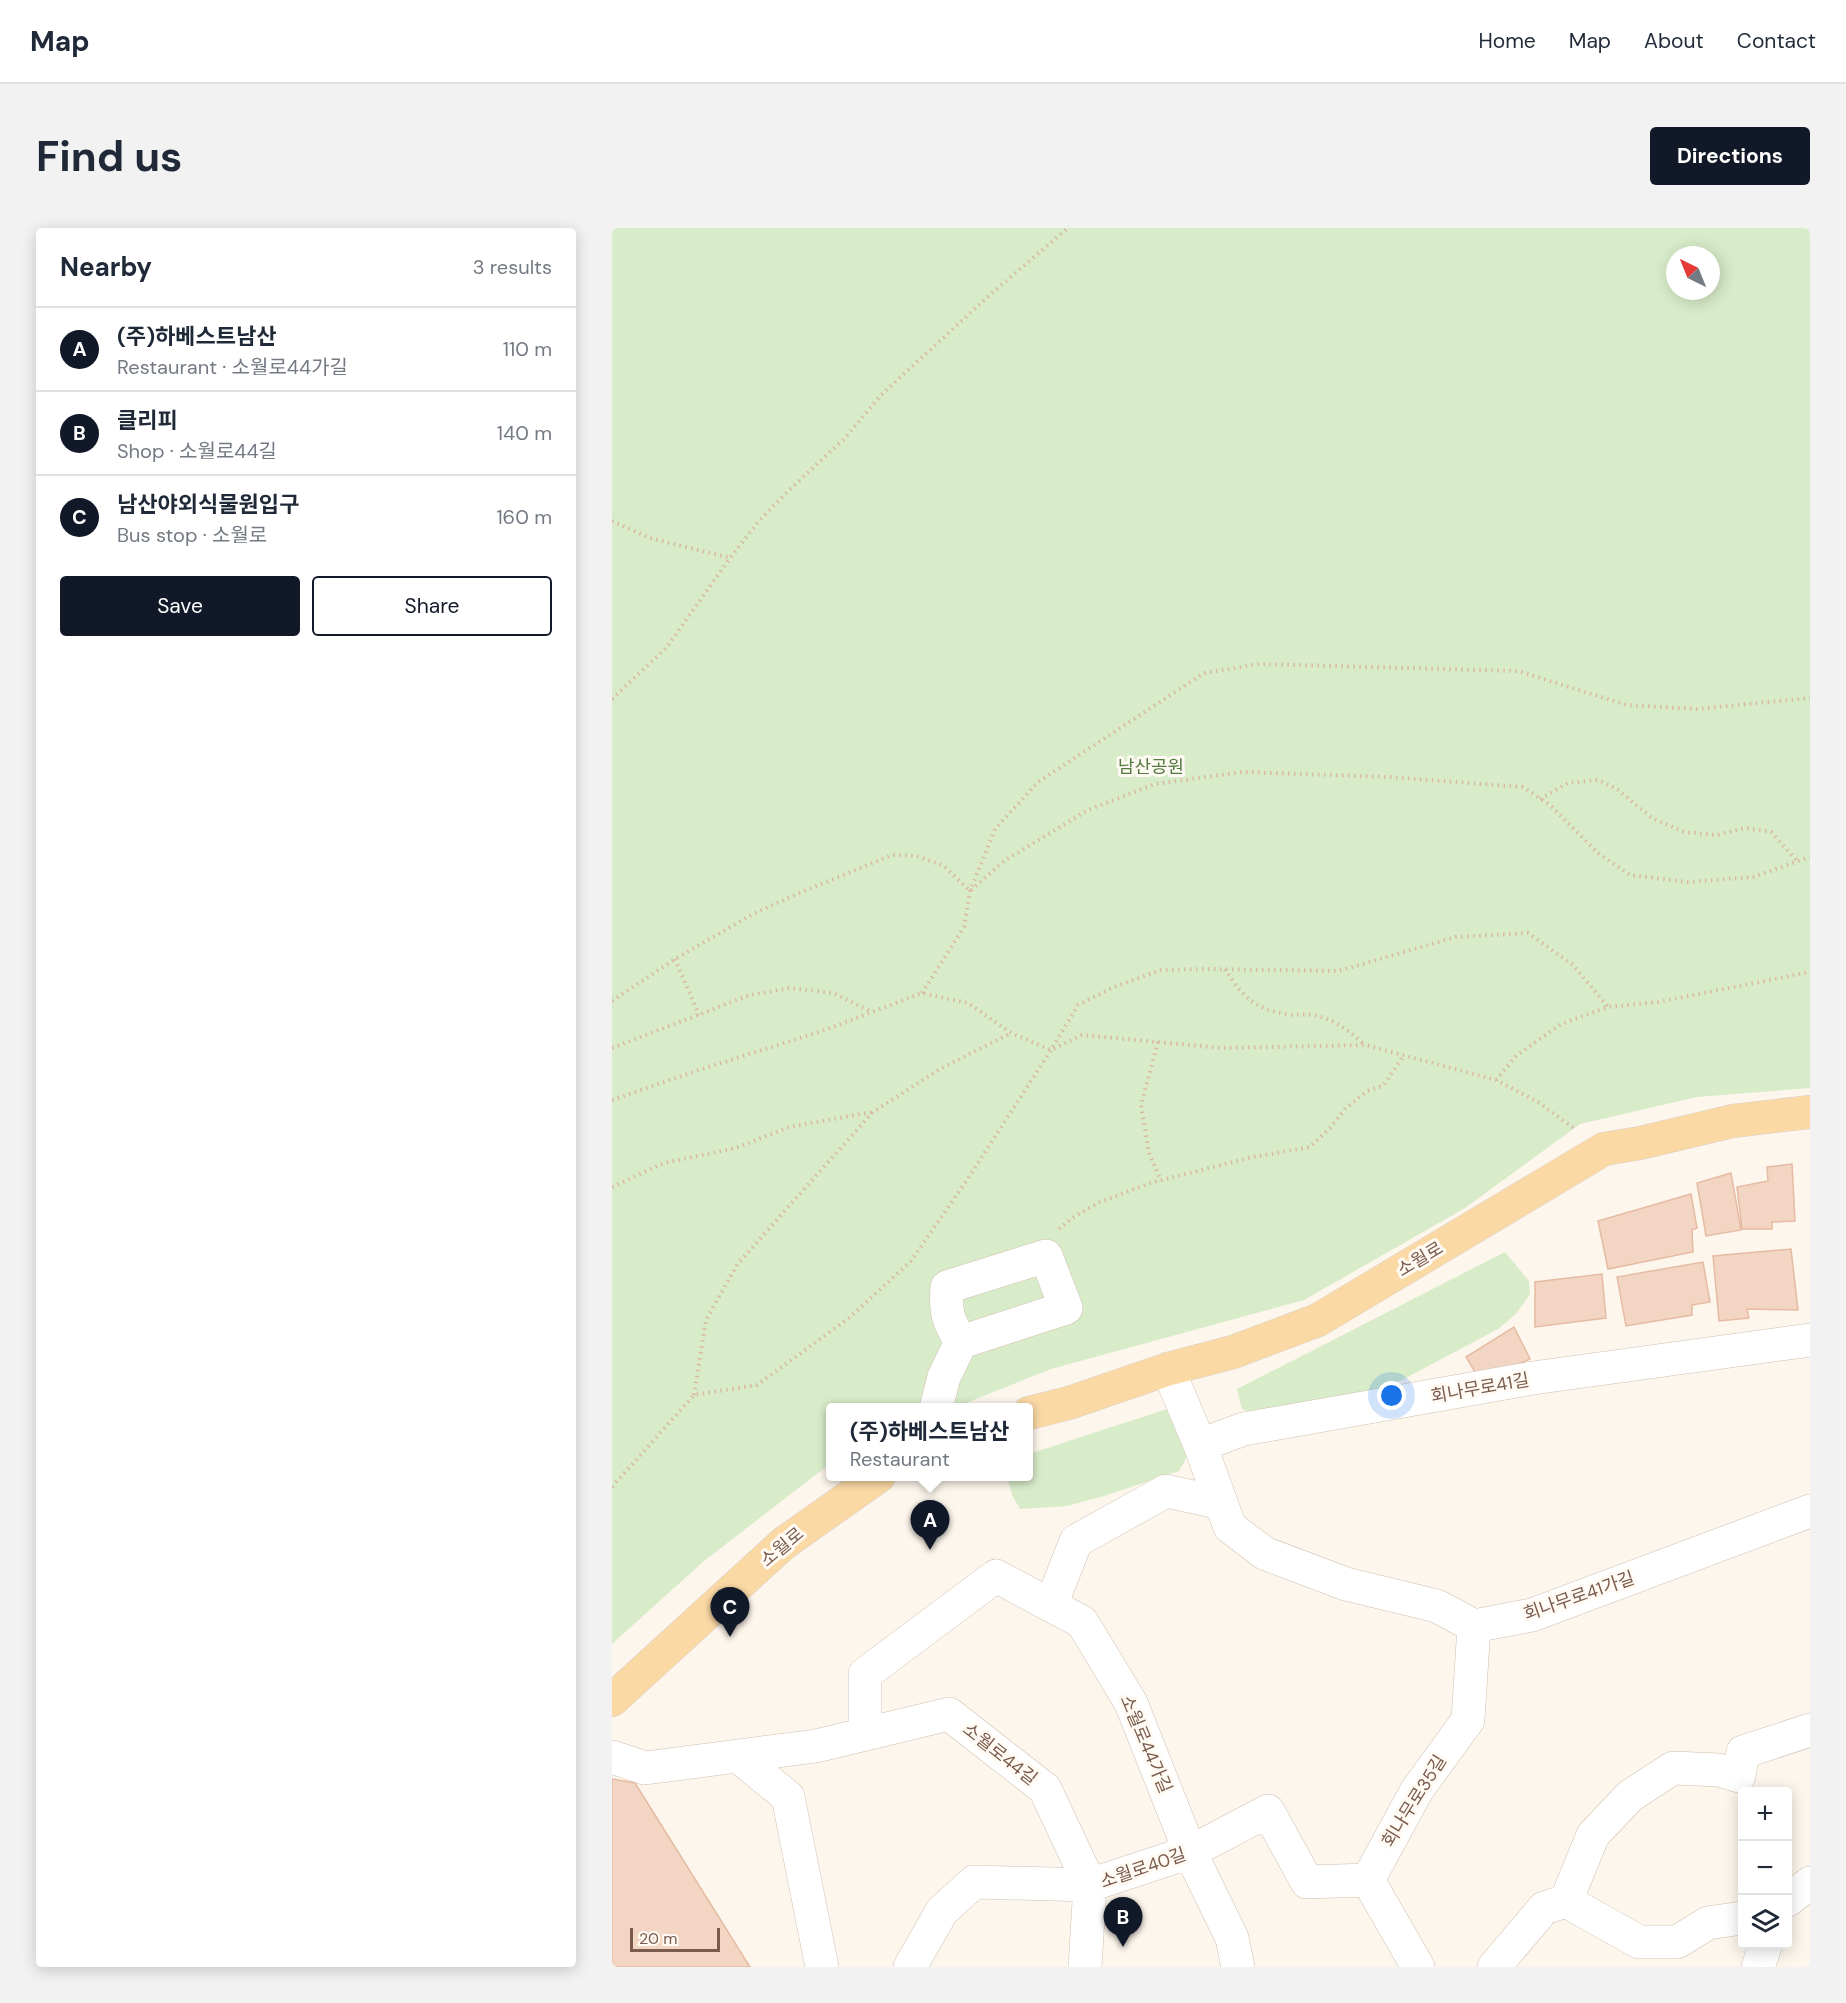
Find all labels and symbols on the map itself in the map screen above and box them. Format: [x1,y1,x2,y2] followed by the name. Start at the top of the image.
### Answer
[1666,246,1720,300] north arrow
[1118,755,1184,779] park label: 남산공원
[1393,1236,1447,1282] street label: 소월로
[1429,1368,1531,1408] street label: 회나무로41길
[1377,1381,1406,1410] your location
[910,1500,950,1550] pin: A
[755,1522,809,1572] street label: 소월로
[1520,1566,1638,1626] street label: 회나무로41가길
[710,1588,750,1637] pin: C
[1115,1691,1177,1797] street label: 소월로44가길
[958,1717,1042,1791] street label: 소월로44길
[1376,1750,1452,1852] street label: 회나무로35길
[1097,1842,1189,1894] street label: 소월로40길
[1104,1898,1142,1947] pin: B
[630,1925,720,1952] scale bar

